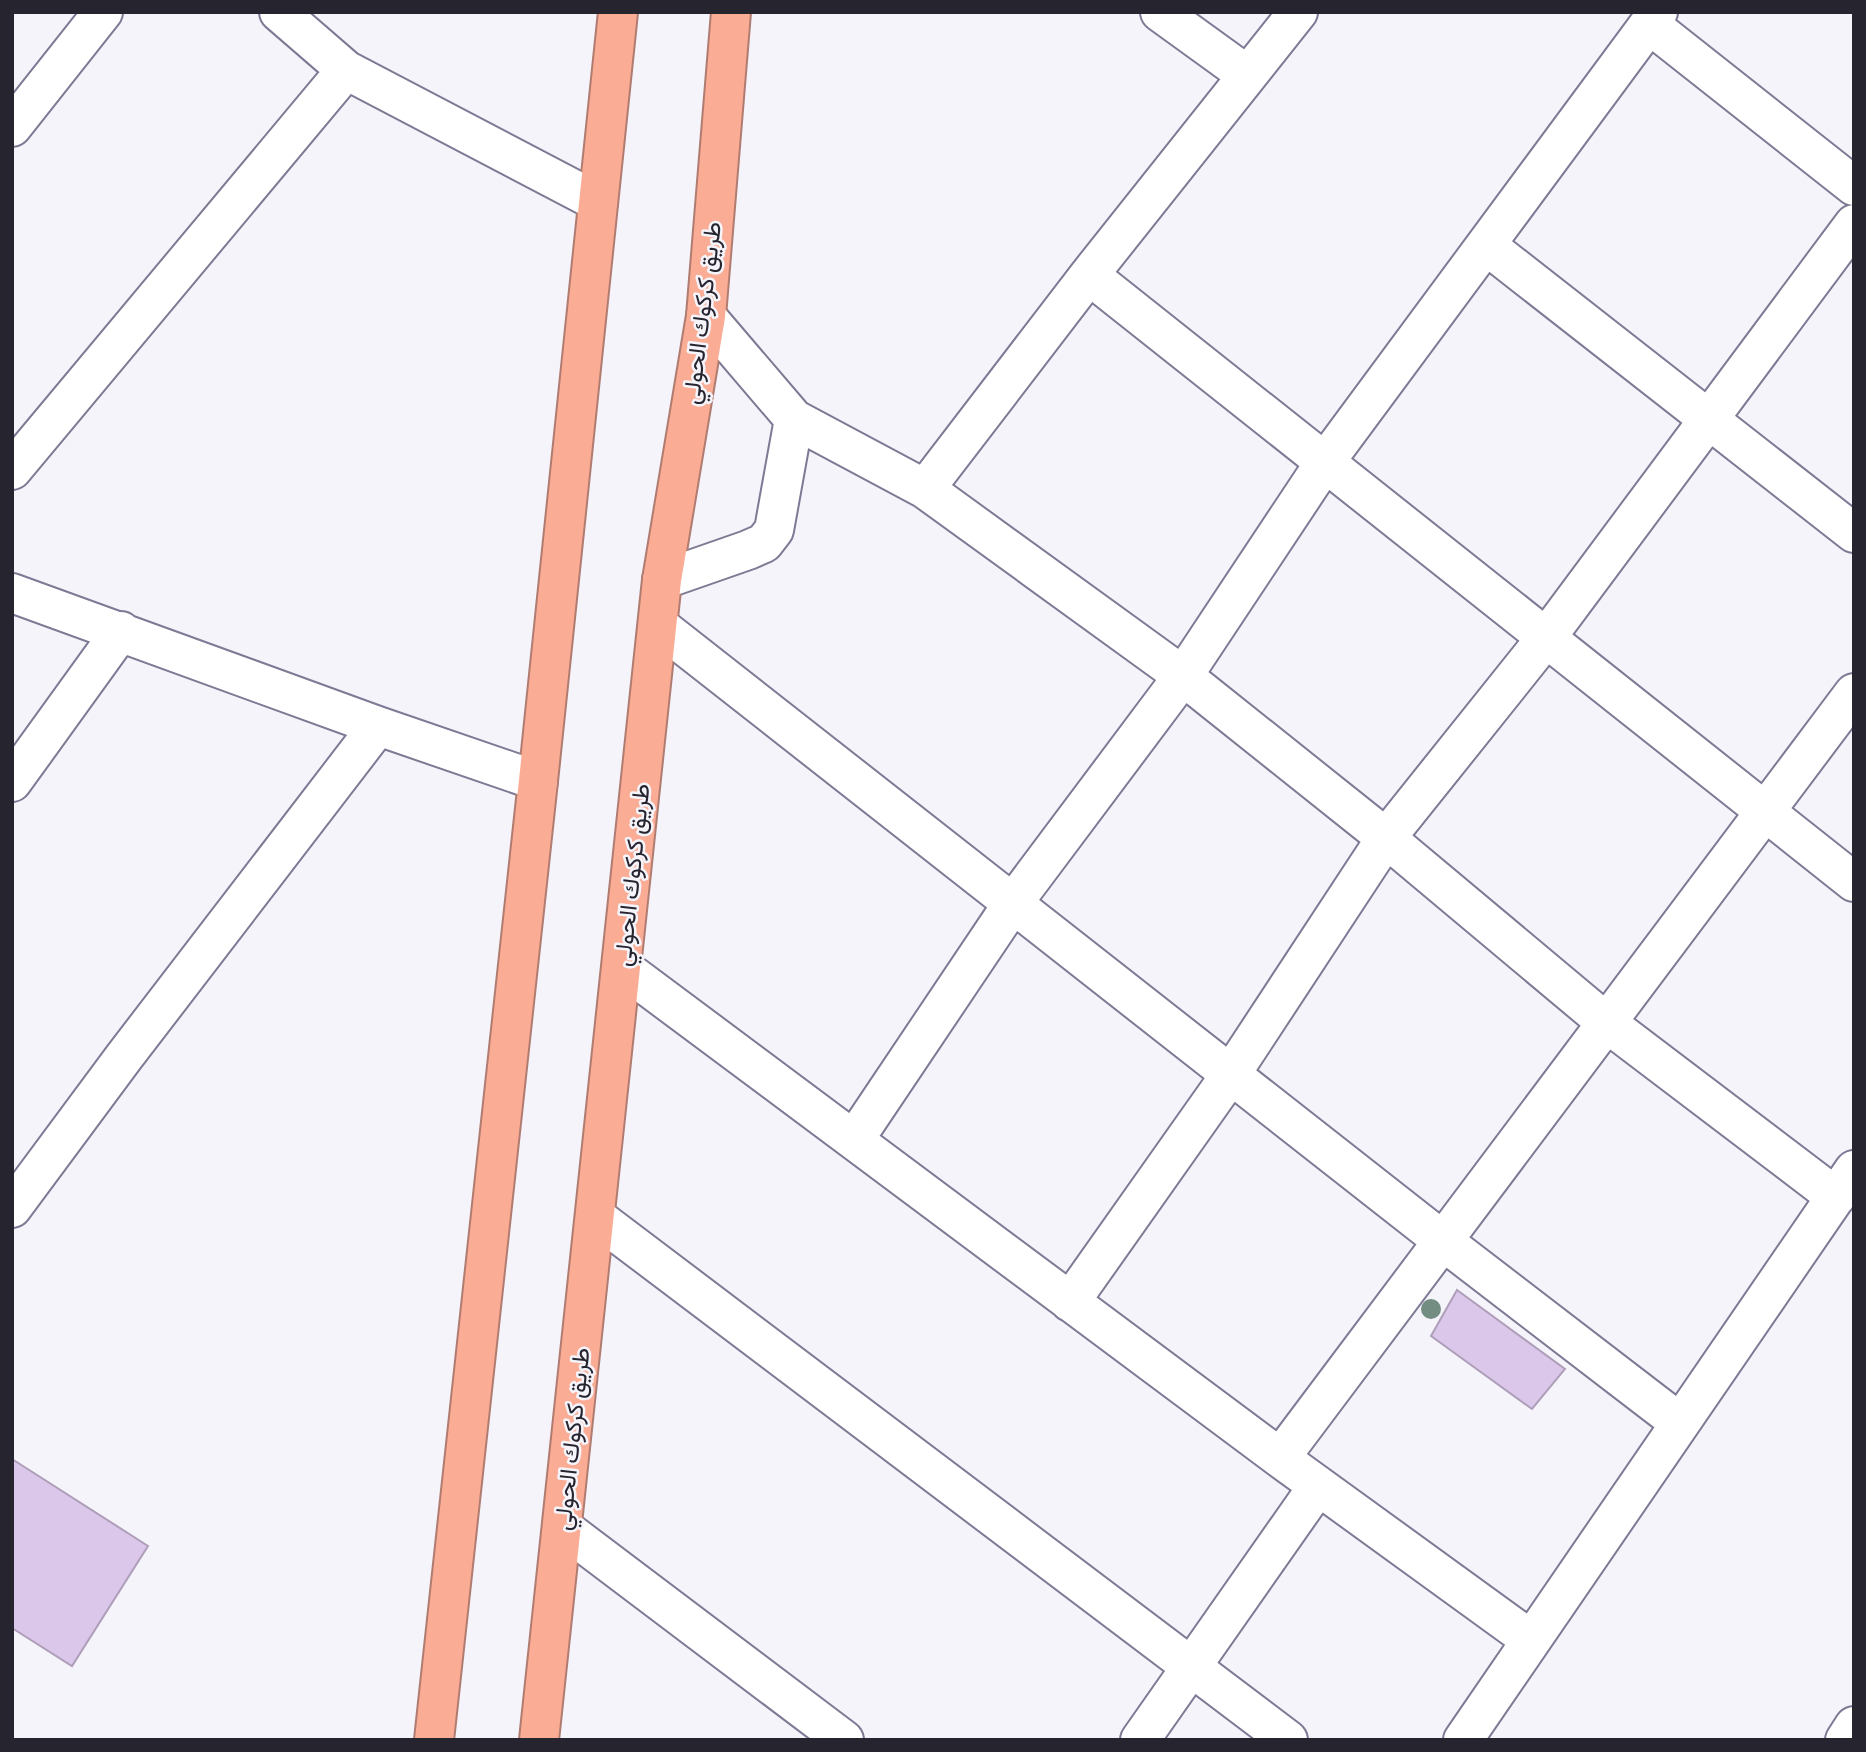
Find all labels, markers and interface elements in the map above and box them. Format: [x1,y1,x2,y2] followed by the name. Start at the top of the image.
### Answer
[676,220,732,407] street label: طريق كركوك الحولي
[607,782,661,968] street label: طريق كركوك الحولي
[547,1346,601,1532] street label: طريق كركوك الحولي

